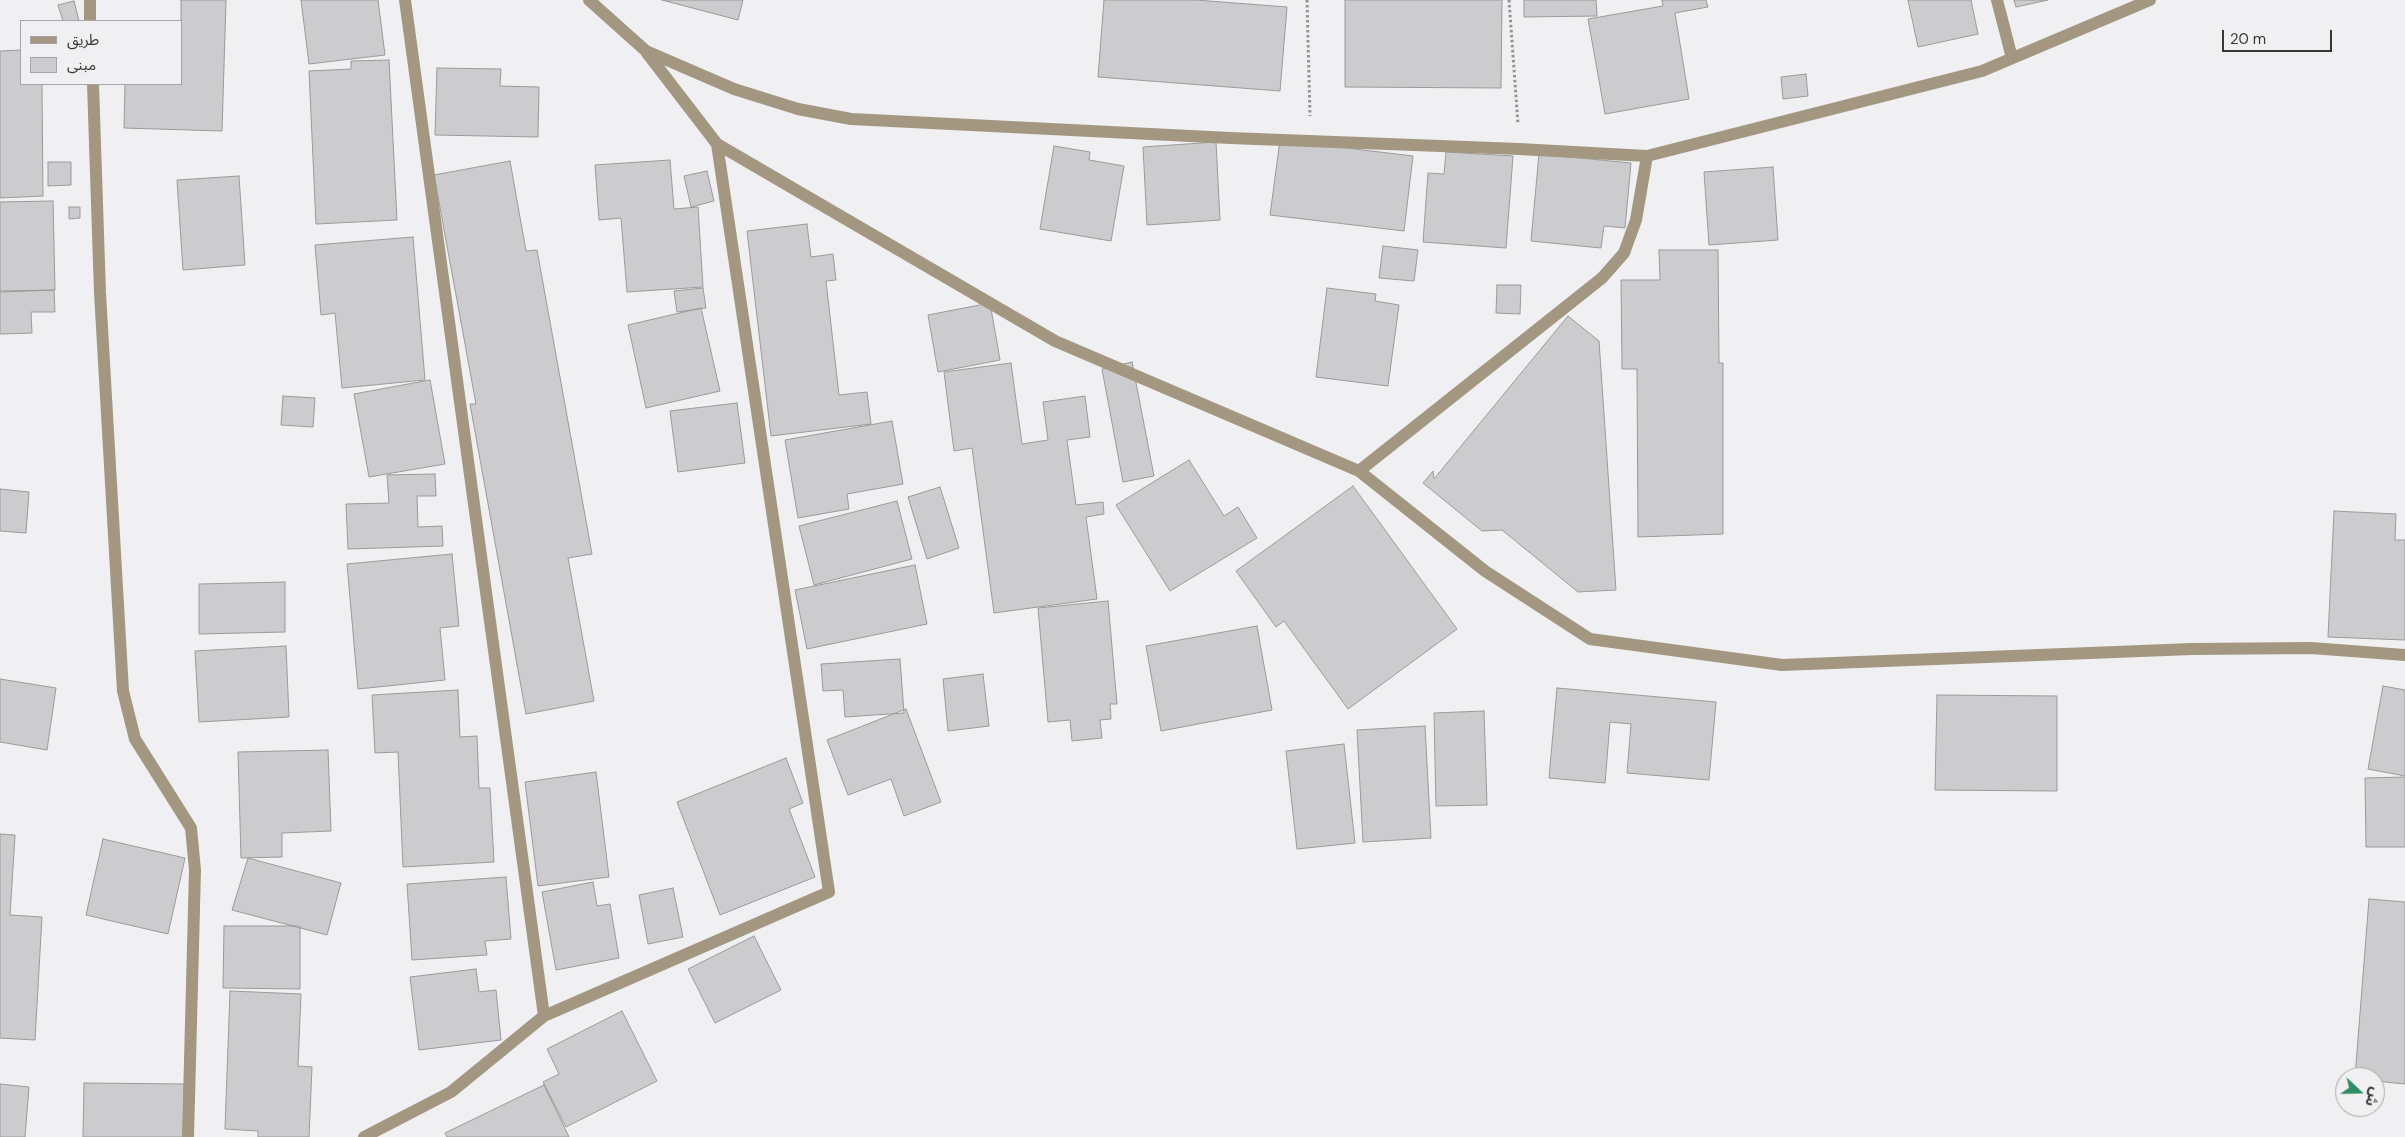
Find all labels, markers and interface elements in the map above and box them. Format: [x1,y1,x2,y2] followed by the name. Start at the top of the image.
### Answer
[20,20,182,85] legend
[2225,20,2335,52] scale bar
[2230,29,2266,49] text: 20 m
[67,30,99,50] text: طريق
[67,55,96,75] text: مبنى
[2335,1067,2385,1117] north arrow
[2361,1085,2385,1109] text: ش

